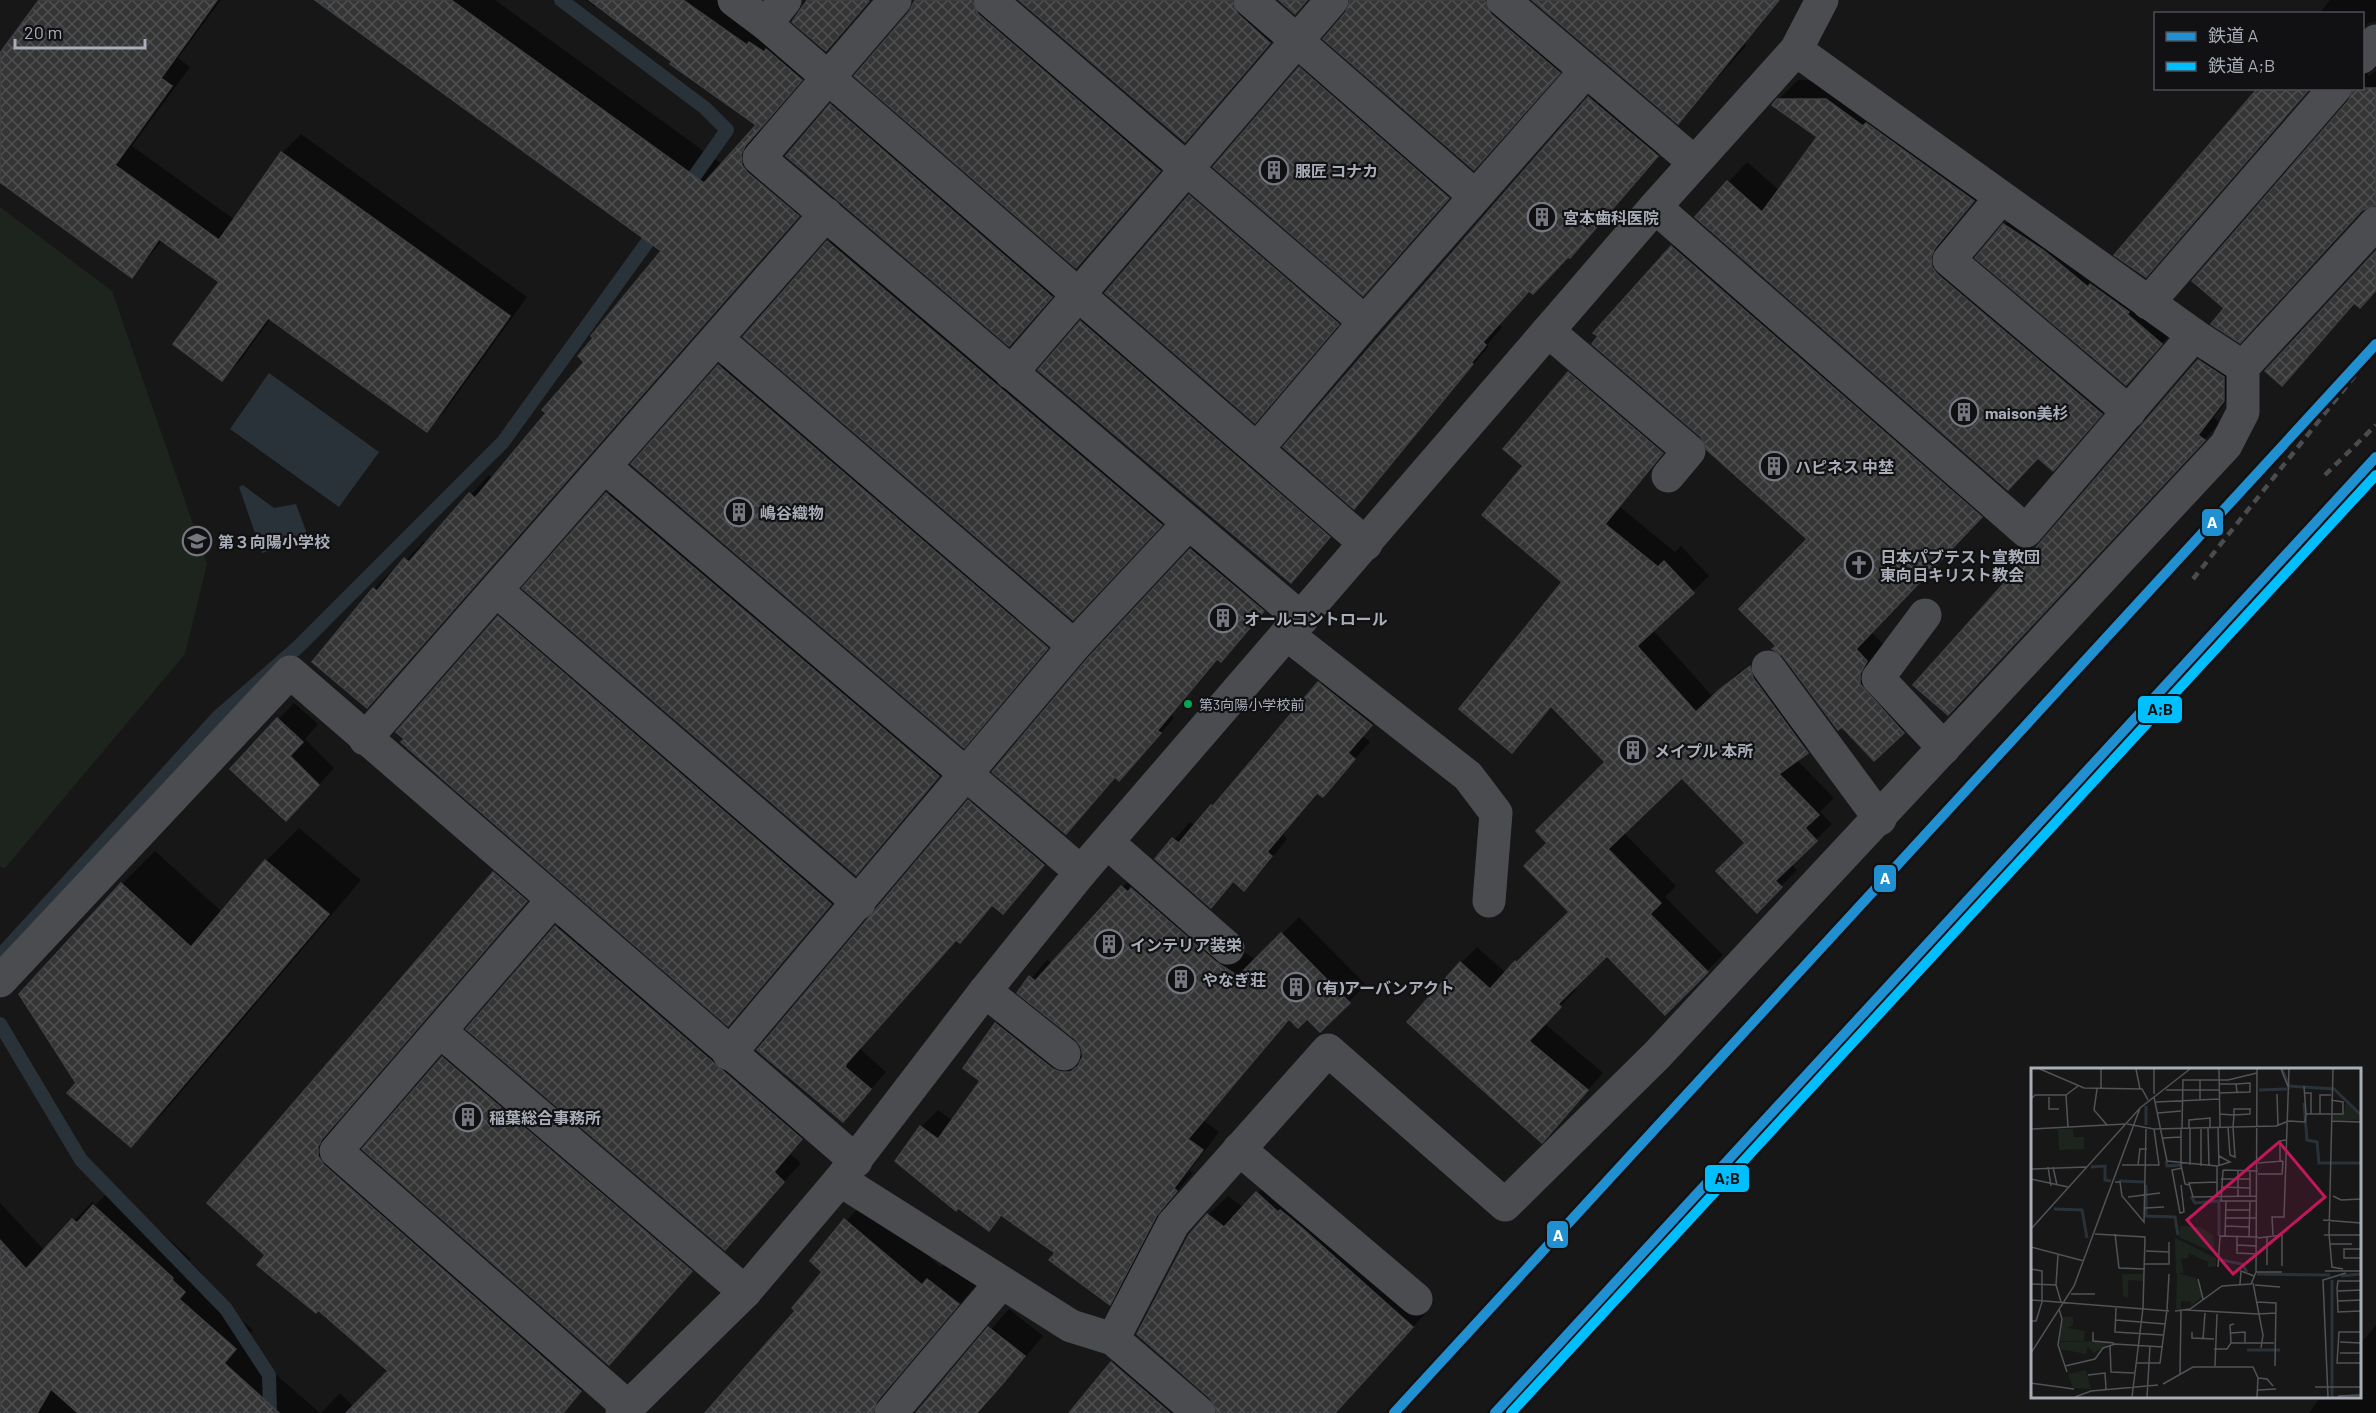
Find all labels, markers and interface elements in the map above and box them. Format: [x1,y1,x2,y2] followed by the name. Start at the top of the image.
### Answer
[15,12,146,50] scale bar
[2154,12,2364,90] legend
[24,21,62,43] text: 20 m
[2208,24,2259,46] text: 鉄道 A
[2208,54,2275,76] text: 鉄道 A;B
[1258,154,1290,186] building icon: 服匠 コナカ
[1295,161,1378,180] place label: 服匠 コナカ
[1526,201,1558,233] building icon: 宮本歯科医院
[1563,208,1659,227] place label: 宮本歯科医院
[1948,396,1980,428] building icon: maison美杉
[1985,403,2069,422] place label: maison美杉
[1758,450,1790,482] building icon: ハピネス 中埜
[1795,457,1894,476] place label: ハピネス 中埜
[723,496,755,528] building icon: 嶋谷織物
[760,503,824,522] place label: 嶋谷織物
[2201,508,2224,537] line badge: A
[2207,512,2218,531] text: A
[181,525,213,557] school or university icon: 第３向陽小学校
[218,532,330,551] place label: 第３向陽小学校
[1880,547,2040,584] place label: 日本パブテスト宣教団 東向日キリスト教会
[1843,549,1875,581] church icon: 日本パブテスト宣教団 東向日キリスト教会
[1207,602,1239,634] building icon: オールコントロール
[1244,609,1388,628] place label: オールコントロール
[2137,695,2183,724] line badge: A;B
[1199,696,1304,713] place label: 第3向陽小学校前
[1182,698,1194,710] marker: 第3向陽小学校前
[2147,699,2173,718] text: A;B
[1617,734,1649,766] building icon: メイプル 本所
[1654,741,1753,760] place label: メイプル 本所
[1873,864,1897,893] line badge: A
[1880,868,1891,887] text: A
[1093,928,1125,960] building icon: インテリア装栄
[1130,935,1242,954] place label: インテリア装栄
[1165,963,1197,995] building icon: やなぎ荘
[1202,970,1266,989] place label: やなぎ荘
[1280,971,1312,1003] building icon: (有)アーバンアクト
[1316,978,1455,997] place label: (有)アーバンアクト
[2031,1068,2361,1398] inset map
[452,1101,484,1133] building icon: 稲葉総合事務所
[489,1108,601,1127] place label: 稲葉総合事務所
[1704,1164,1750,1193] line badge: A;B
[1714,1168,1740,1187] text: A;B
[1546,1220,1569,1249] line badge: A
[1553,1225,1564,1244] text: A

